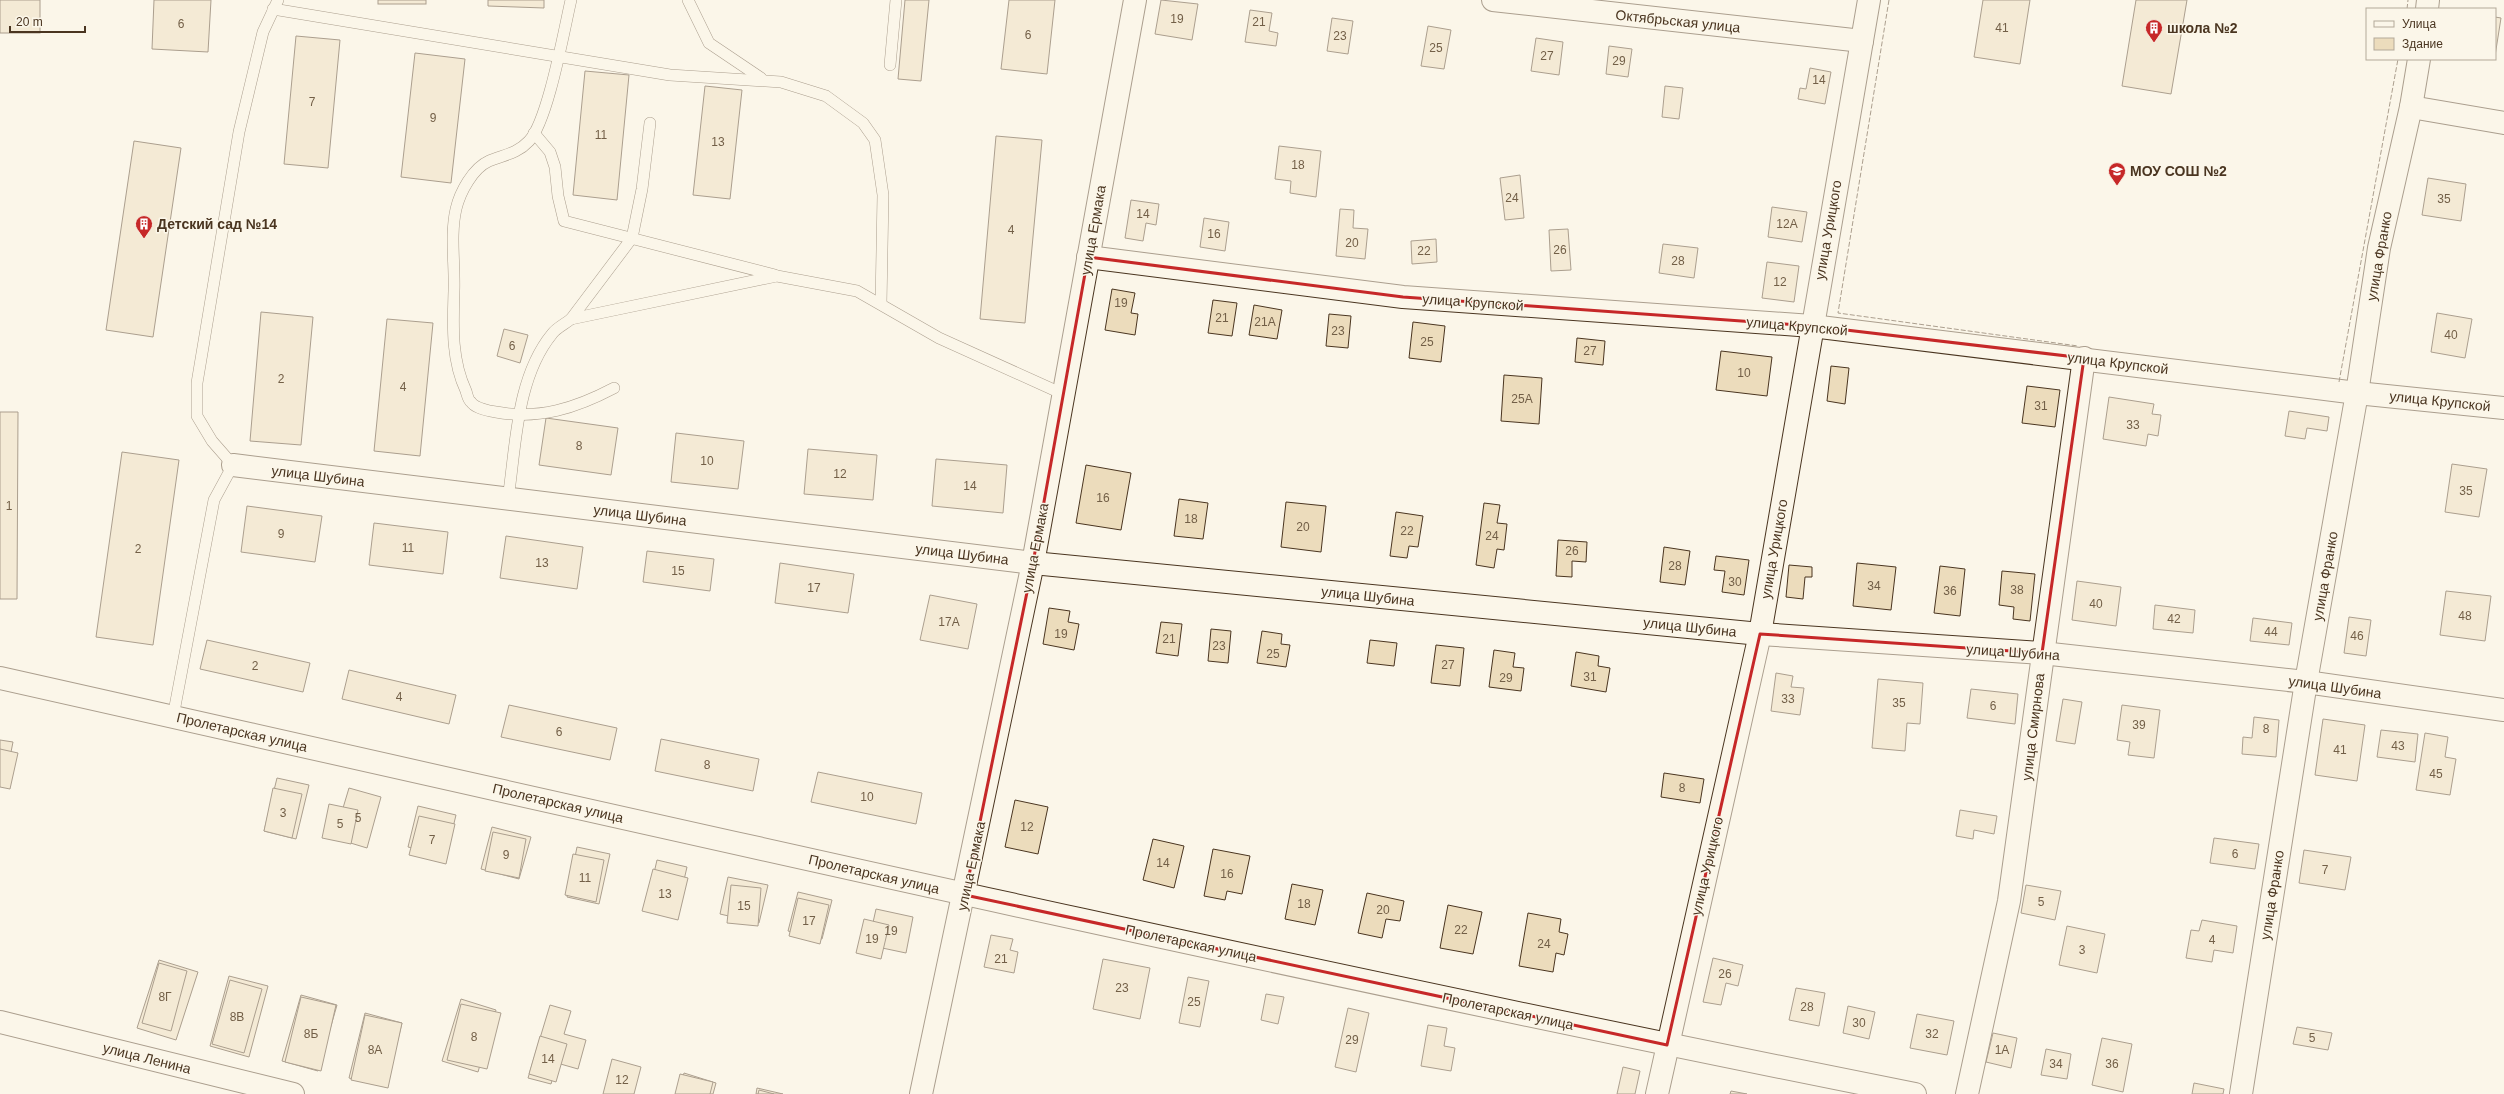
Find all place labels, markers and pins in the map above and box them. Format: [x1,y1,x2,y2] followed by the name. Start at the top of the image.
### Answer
[2144,18,2164,43] building icon: школа №2
[2167,20,2238,36] place label: школа №2
[2107,161,2127,186] school or university icon: МОУ СОШ №2
[2130,163,2227,179] place label: МОУ СОШ №2
[134,214,154,239] building icon: Детский сад №14
[157,216,277,232] place label: Детский сад №14

